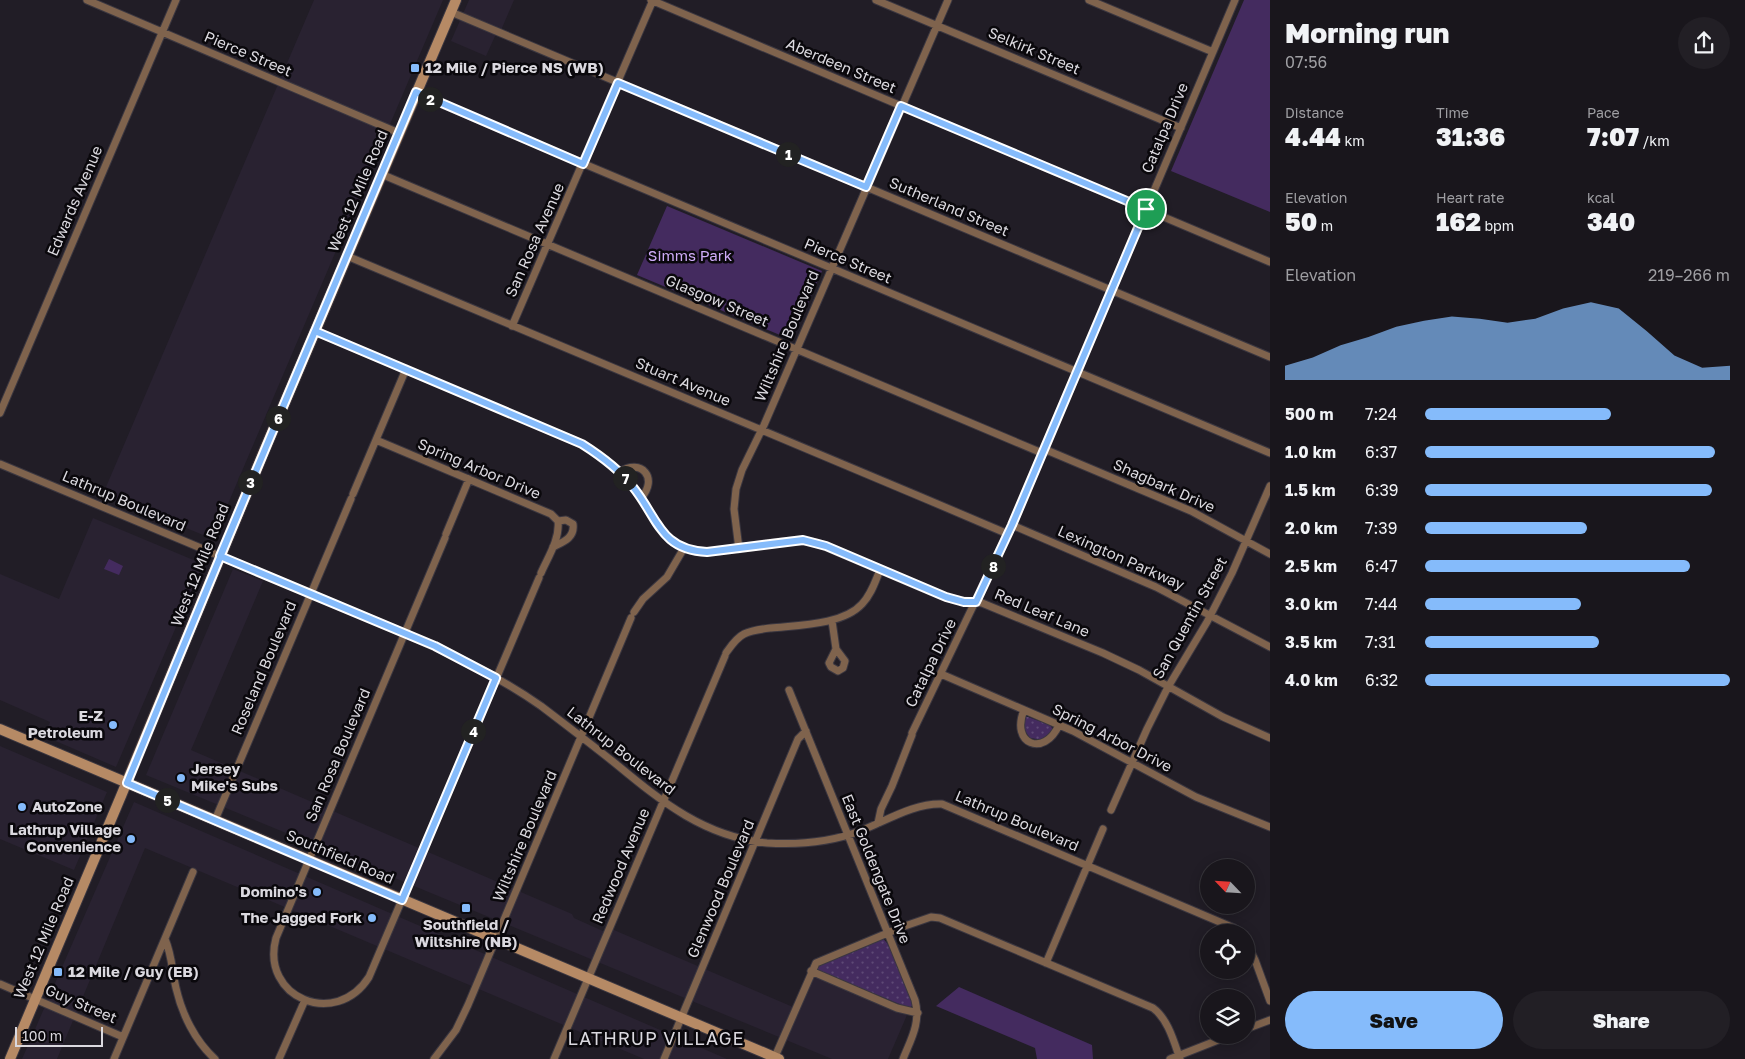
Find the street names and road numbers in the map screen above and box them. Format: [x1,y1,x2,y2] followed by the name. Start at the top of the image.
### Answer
[986,23,1083,78] street label: Selkirk Street
[202,27,295,80] street label: Pierce Street
[784,34,899,96] street label: Aberdeen Street
[1137,79,1191,176] street label: Catalpa Drive
[323,127,391,254] street label: West 12 Mile Road
[43,142,106,259] street label: Edwards Avenue
[887,173,1012,239] street label: Sutherland Street
[501,179,567,300] street label: San Rosa Avenue
[802,234,895,287] street label: Pierce Street
[750,267,822,404] street label: Wiltshire Boulevard
[663,270,772,330] street label: Glasgow Street
[633,353,734,409] street label: Stuart Avenue
[415,434,544,502] street label: Spring Arbor Drive
[1111,455,1218,516] street label: Shagbark Drive
[60,466,189,534] street label: Lathrup Boulevard
[166,501,232,629] street label: West 12 Mile Road
[1055,521,1188,593] street label: Lexington Parkway
[1148,554,1230,682] street label: San Quentin Street
[992,584,1093,640] street label: Red Leaf Lane
[227,598,299,737] street label: Roseland Boulevard
[901,615,959,710] street label: Catalpa Drive
[301,685,373,824] street label: San Rosa Boulevard
[1050,699,1176,775] street label: Spring Arbor Drive
[564,702,679,798] street label: Lathrup Boulevard
[488,767,560,904] street label: Wiltshire Boulevard
[953,786,1082,854] street label: Lathrup Boulevard
[839,791,915,946] street label: East Goldengate Drive
[588,805,653,926] street label: Redwood Avenue
[683,817,757,960] street label: Glenwood Boulevard
[284,825,397,887] street label: Southfield Road
[9,874,77,1001] street label: West 12 Mile Road
[43,980,120,1026] street label: Guy Street

